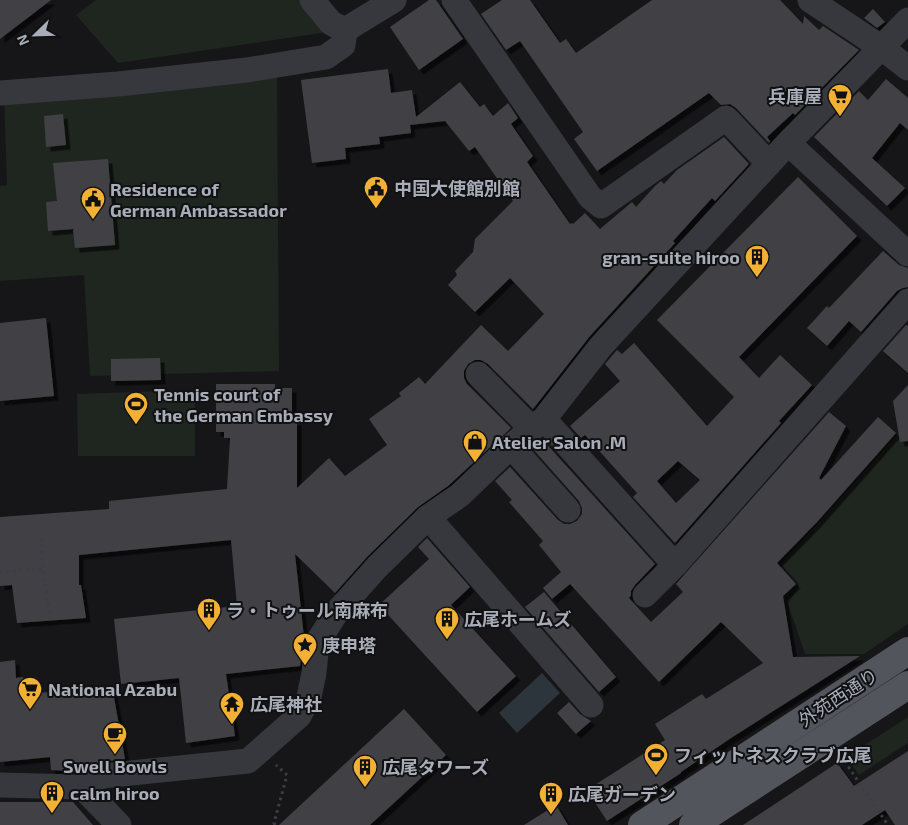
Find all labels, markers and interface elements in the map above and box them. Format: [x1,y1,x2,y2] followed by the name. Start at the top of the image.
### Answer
[10,10,60,60] north arrow
[13,32,32,48] text: N
[827,83,853,117] supermarket icon: 兵庫屋
[768,85,822,107] place label: 兵庫屋
[363,175,389,209] public building icon: 中国大使館別館
[394,177,520,199] place label: 中国大使館別館
[110,178,287,221] place label: Residence of German Ambassador
[80,186,106,220] public building icon: Residence of German Ambassador
[744,244,770,278] building icon: gran-suite hiroo
[602,246,740,268] place label: gran-suite hiroo
[154,383,334,426] place label: Tennis court of the German Embassy
[123,391,149,425] sports icon: Tennis court of the German Embassy
[462,429,488,463] shop icon: Atelier Salon .M
[492,431,626,453] place label: Atelier Salon .M
[196,597,222,631] building icon: ラ・トゥール南麻布
[226,599,388,621] place label: ラ・トゥール南麻布
[434,606,460,640] building icon: 広尾ホームズ
[464,608,571,630] place label: 広尾ホームズ
[292,632,318,666] place icon: 庚申塔
[322,634,376,656] place label: 庚申塔
[794,663,882,731] street label: 外苑西通り
[17,676,43,710] supermarket icon: National Azabu
[48,678,177,700] place label: National Azabu
[219,691,245,725] temple icon: 広尾神社
[250,693,322,715] place label: 広尾神社
[102,721,128,755] cafe icon: Swell Bowls
[643,742,669,776] sports icon: フィットネスクラブ広尾
[674,744,872,766] place label: フィットネスクラブ広尾
[352,754,378,788] building icon: 広尾タワーズ
[63,755,167,777] place label: Swell Bowls
[382,756,489,778] place label: 広尾タワーズ
[39,780,65,814] building icon: calm hiroo
[538,781,564,815] building icon: 広尾ガーデン
[70,782,160,804] place label: calm hiroo
[568,783,676,805] place label: 広尾ガーデン

